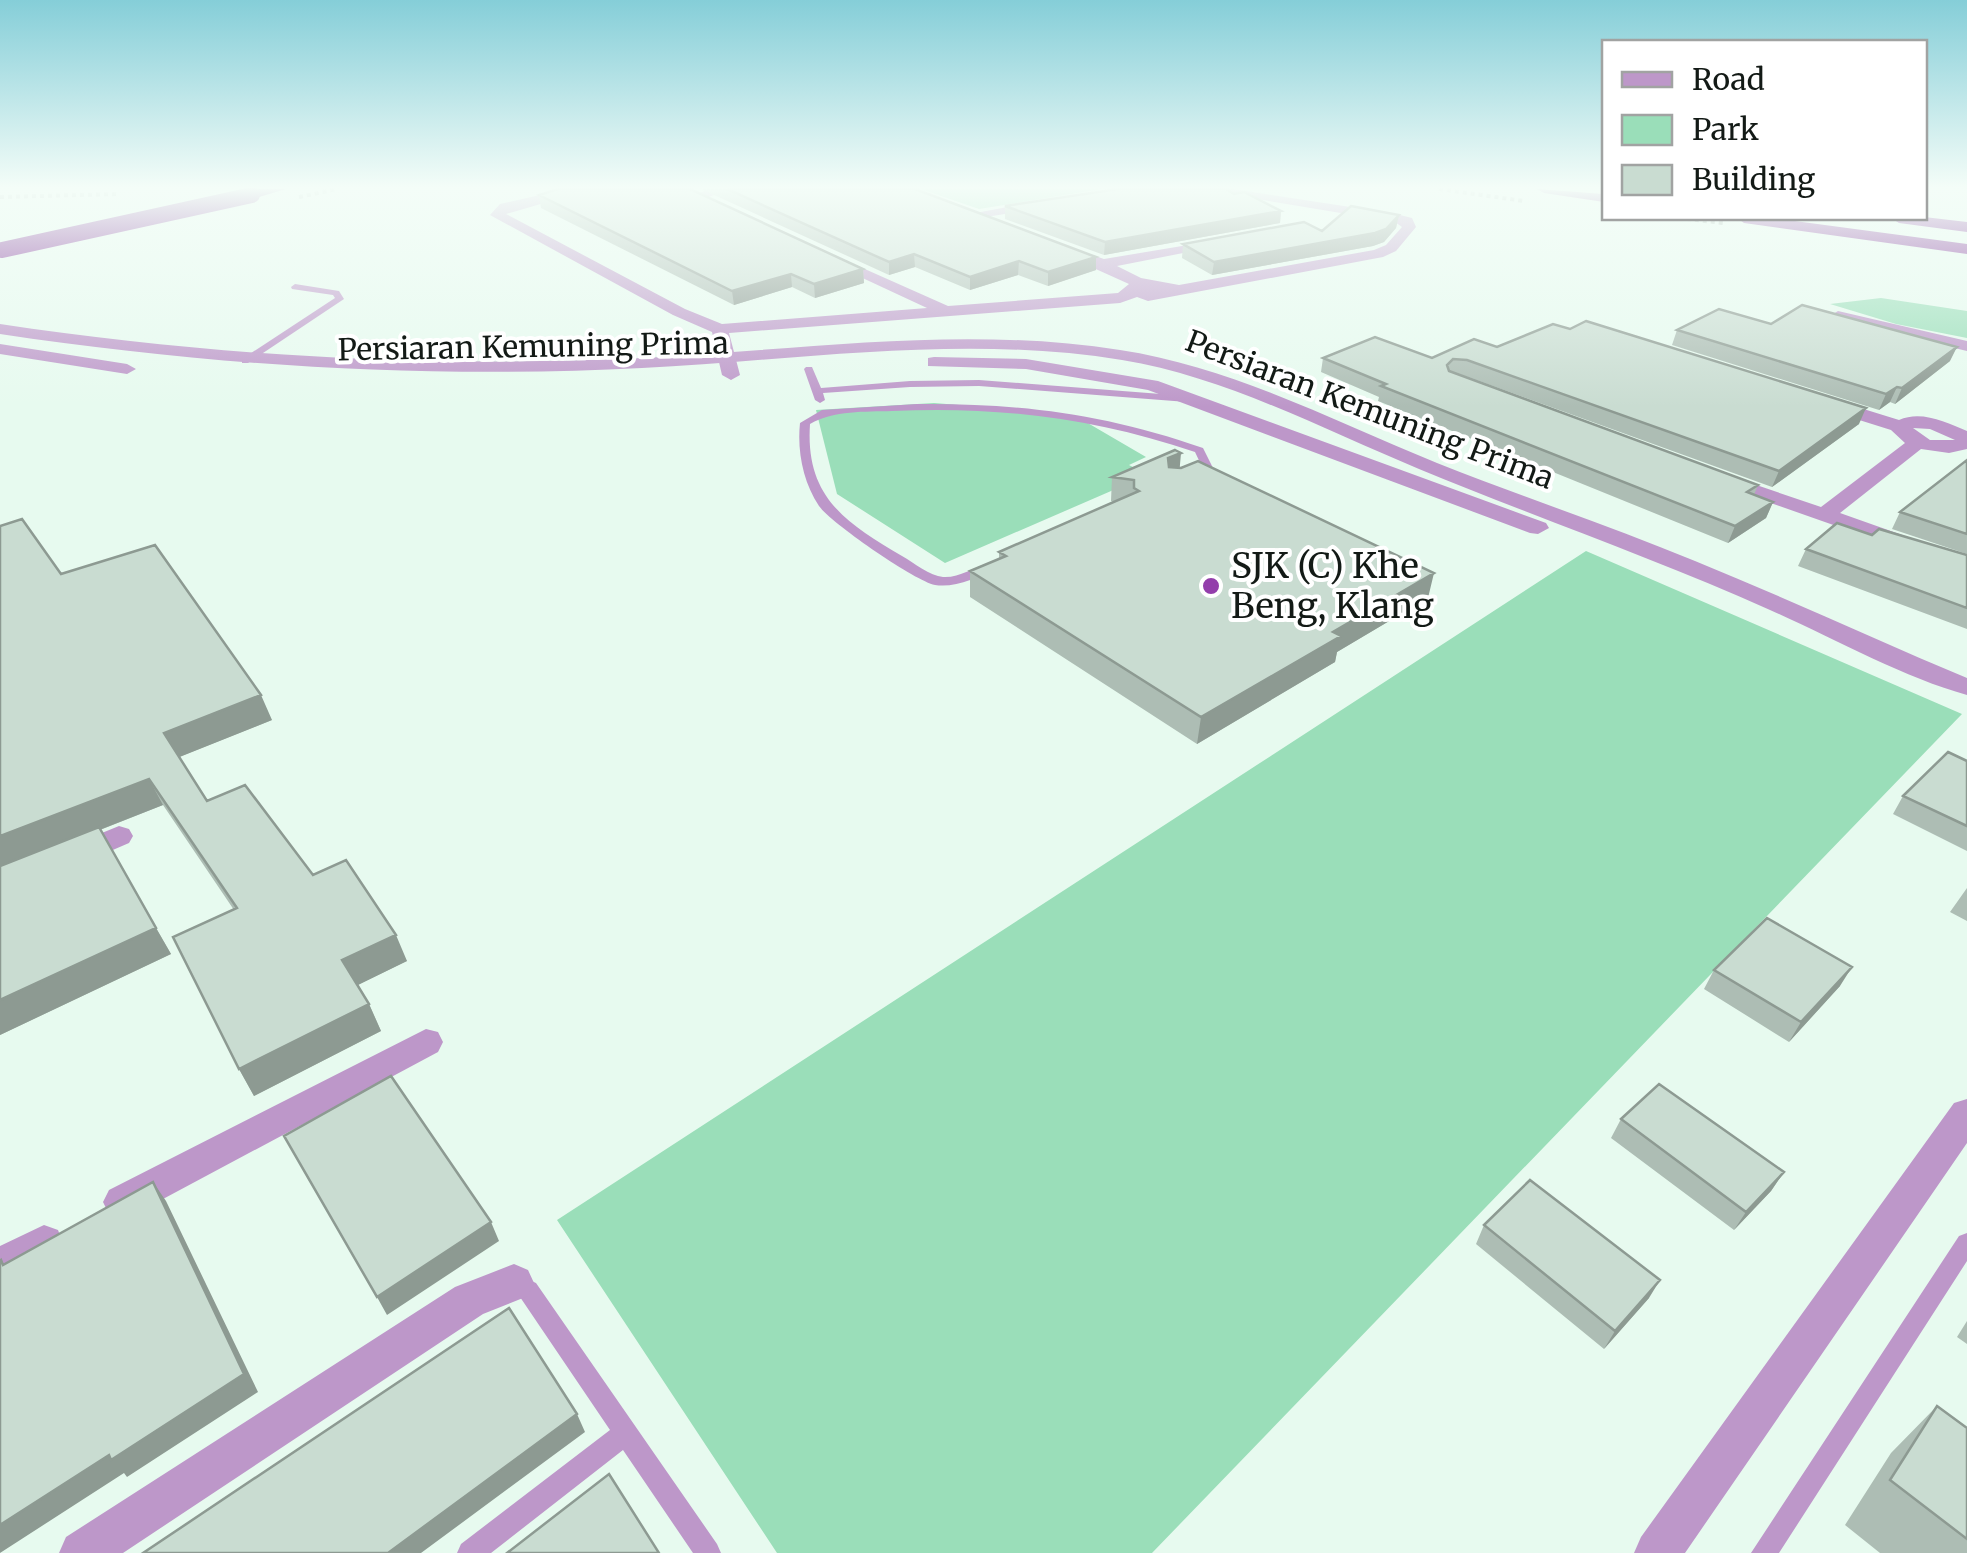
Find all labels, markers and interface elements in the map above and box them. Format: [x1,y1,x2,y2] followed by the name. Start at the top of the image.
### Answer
[1602,40,1927,220] legend
[1692,60,1765,98] text: Road
[1692,110,1759,148] text: Park
[1692,160,1815,198] text: Building
[1181,321,1559,497] street label: Persiaran Kemuning Prima
[337,324,729,368] street label: Persiaran Kemuning Prima
[1231,544,1434,628] place label: SJK (C) Khe Beng, Klang
[1200,575,1222,597] marker: SJK (C) Khe Beng, Klang

